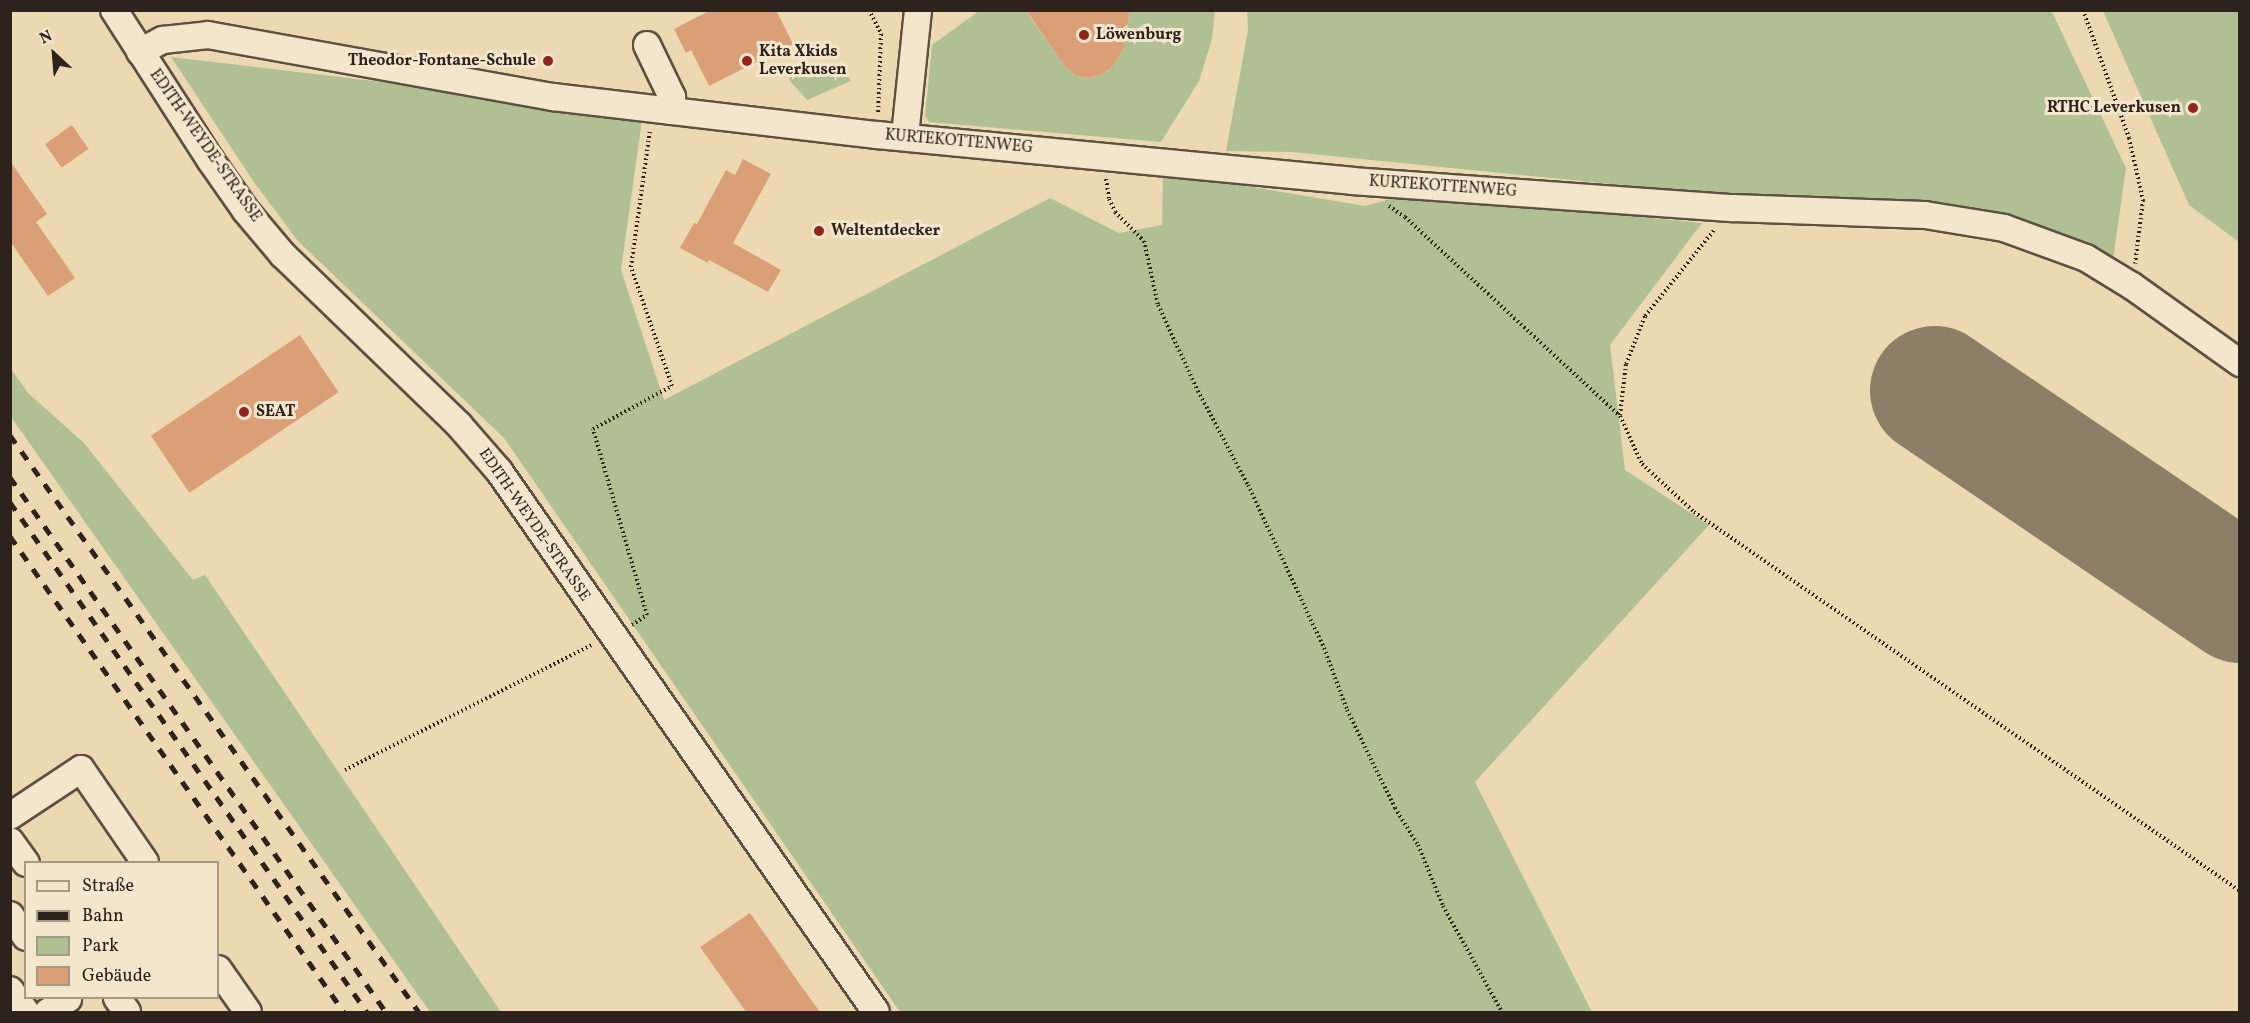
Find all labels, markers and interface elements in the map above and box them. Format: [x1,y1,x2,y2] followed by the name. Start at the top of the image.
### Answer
[24,24,84,84] north arrow
[36,25,56,50] text: N
[1096,25,1181,45] place label: Löwenburg
[1077,28,1091,42] marker: Löwenburg
[759,42,847,80] place label: Kita Xkids Leverkusen
[348,51,536,71] place label: Theodor-Fontane-Schule
[541,54,555,68] marker: Theodor-Fontane-Schule
[740,54,754,68] marker: Kita Xkids Leverkusen
[145,66,265,226] street label: EDITH-WEYDE-STRASSE
[2047,98,2181,118] place label: RTHC Leverkusen
[2186,101,2200,115] marker: RTHC Leverkusen
[884,126,1034,158] street label: KURTEKOTTENWEG
[1368,172,1518,202] street label: KURTEKOTTENWEG
[831,221,940,241] place label: Weltentdecker
[812,224,826,238] marker: Weltentdecker
[256,402,296,422] place label: SEAT
[237,405,251,419] marker: SEAT
[474,445,594,605] street label: EDITH-WEYDE-STRASSE
[24,861,219,999] legend
[82,874,134,899] text: Straße
[82,904,124,929] text: Bahn
[82,934,119,959] text: Park
[82,964,151,989] text: Gebäude

